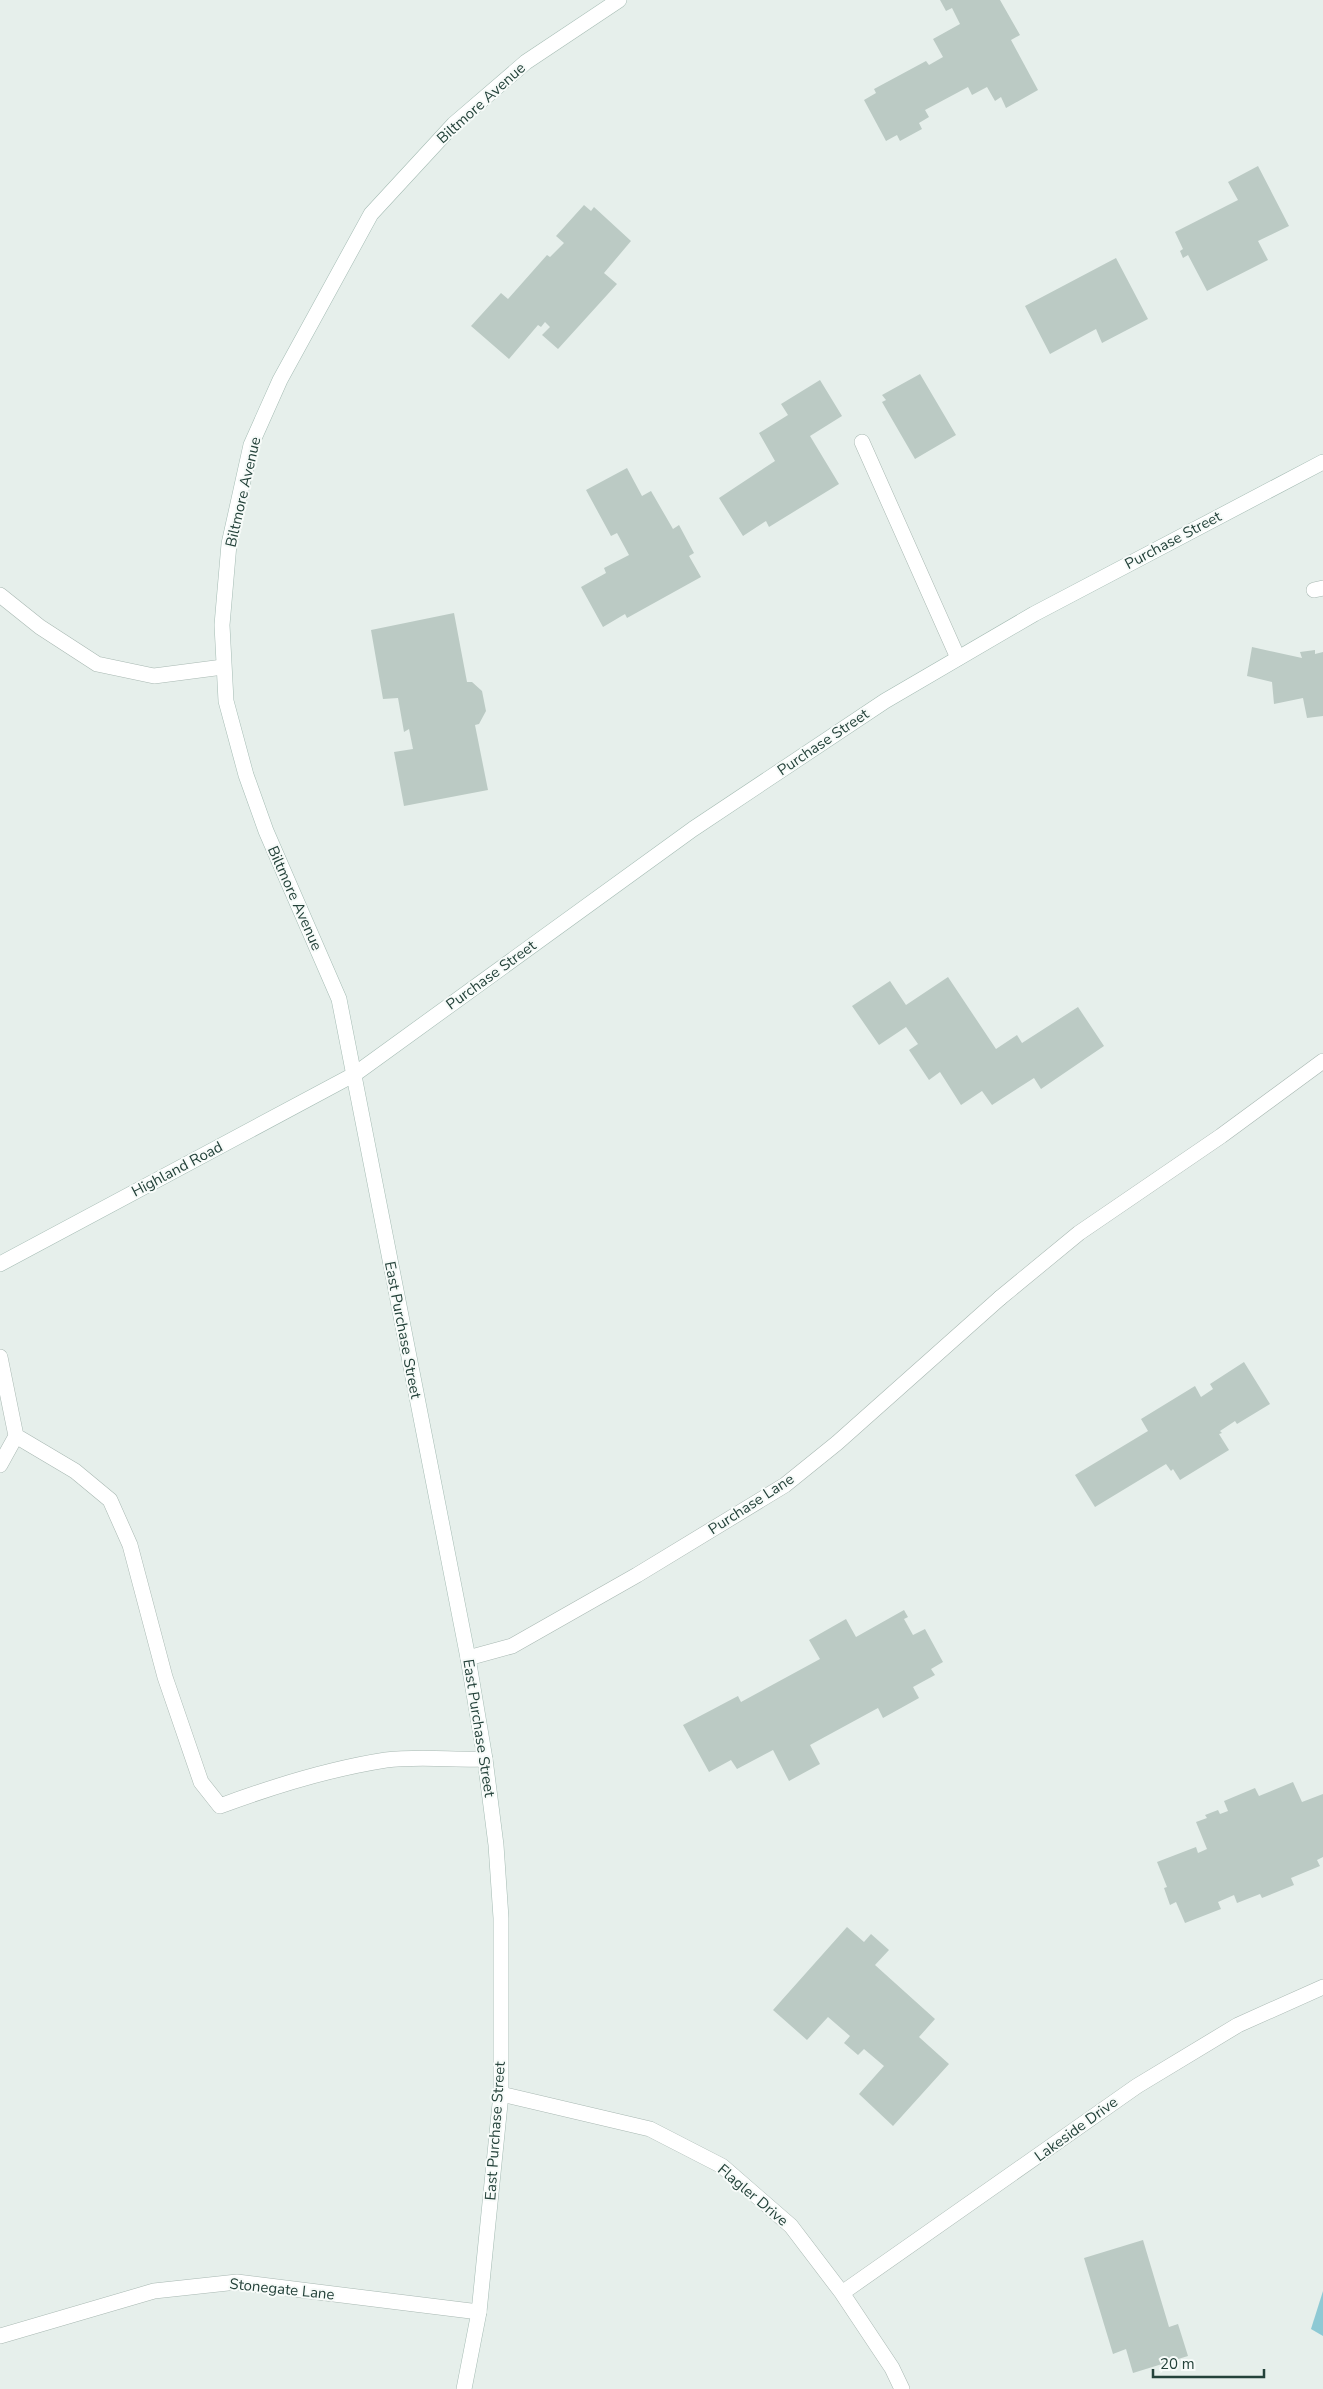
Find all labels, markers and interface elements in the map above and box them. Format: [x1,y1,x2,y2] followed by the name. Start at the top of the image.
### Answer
[432,58,530,148] street label: Biltmore Avenue
[221,435,265,549] street label: Biltmore Avenue
[1121,506,1225,574] street label: Purchase Street
[773,704,873,780] street label: Purchase Street
[263,843,327,953] street label: Biltmore Avenue
[442,935,541,1014] street label: Purchase Street
[128,1137,226,1201] street label: Highland Road
[380,1260,426,1401] street label: East Purchase Street
[704,1469,798,1539] street label: Purchase Lane
[458,1658,500,1799] street label: East Purchase Street
[480,2060,510,2201] street label: East Purchase Street
[1030,2092,1122,2166] street label: Lakeside Drive
[713,2160,793,2230] street label: Flagler Drive
[228,2274,336,2304] street label: Stonegate Lane
[1153,2346,1264,2378] scale bar
[1160,2354,1195,2374] text: 20 m

